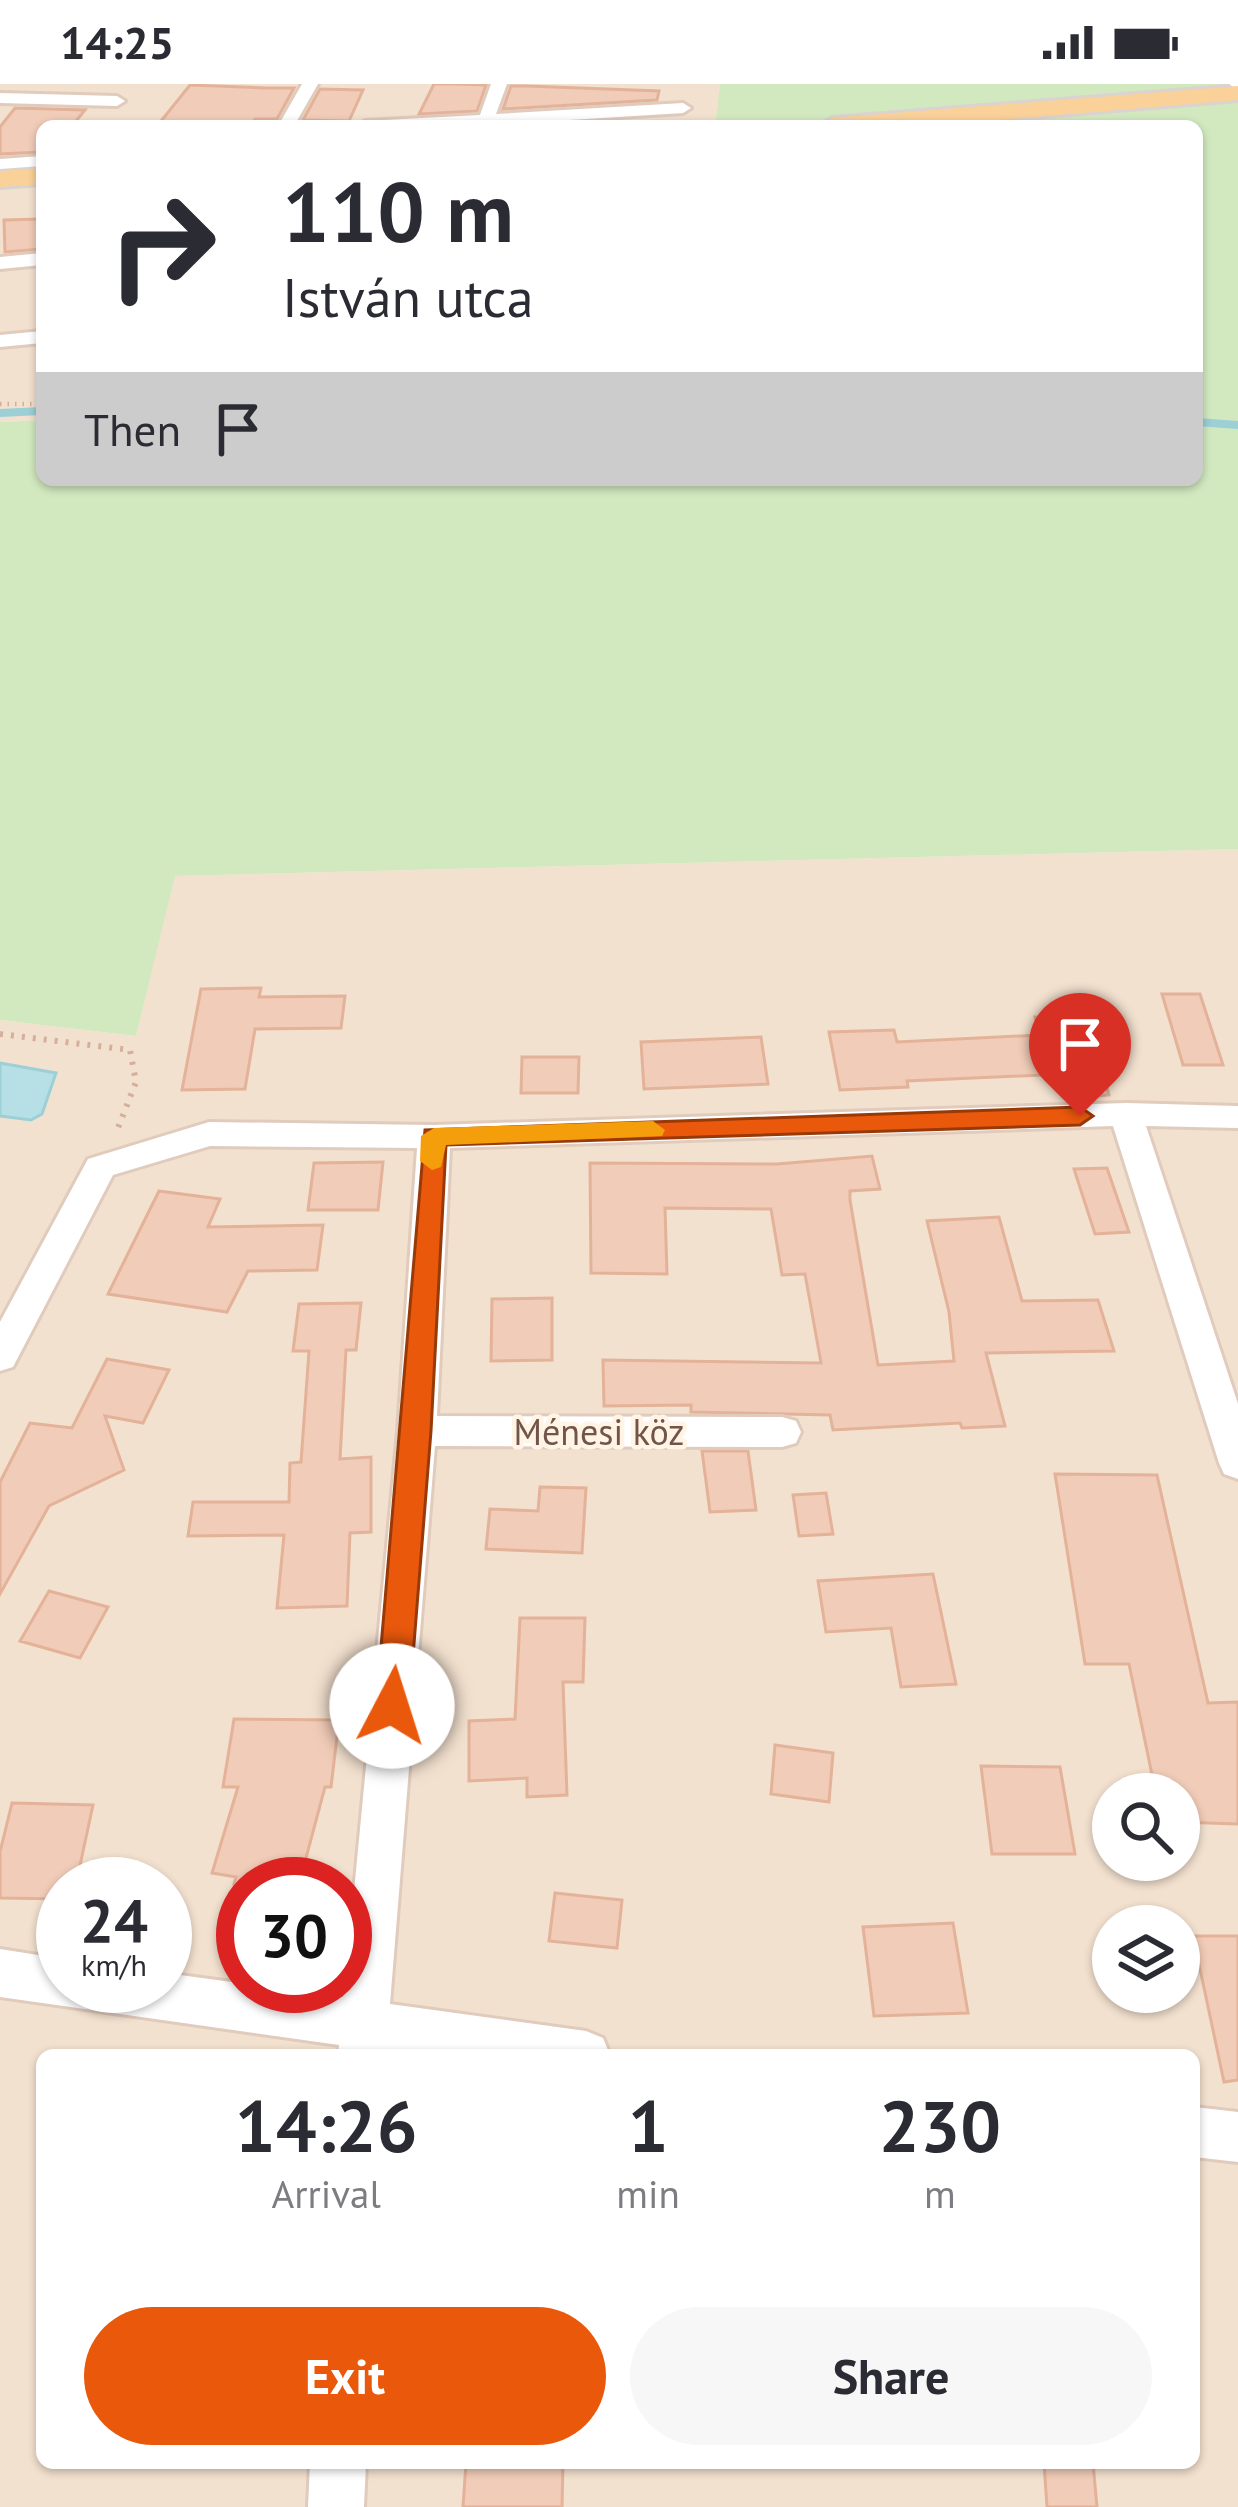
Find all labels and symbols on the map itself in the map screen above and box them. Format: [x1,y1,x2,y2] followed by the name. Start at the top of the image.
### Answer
[1029,993,1131,1116] pin
[514,1408,684,1455] street label: Ménesi köz
[329,1643,455,1769] position arrow
[216,1857,372,2013] speed limit sign: 30

